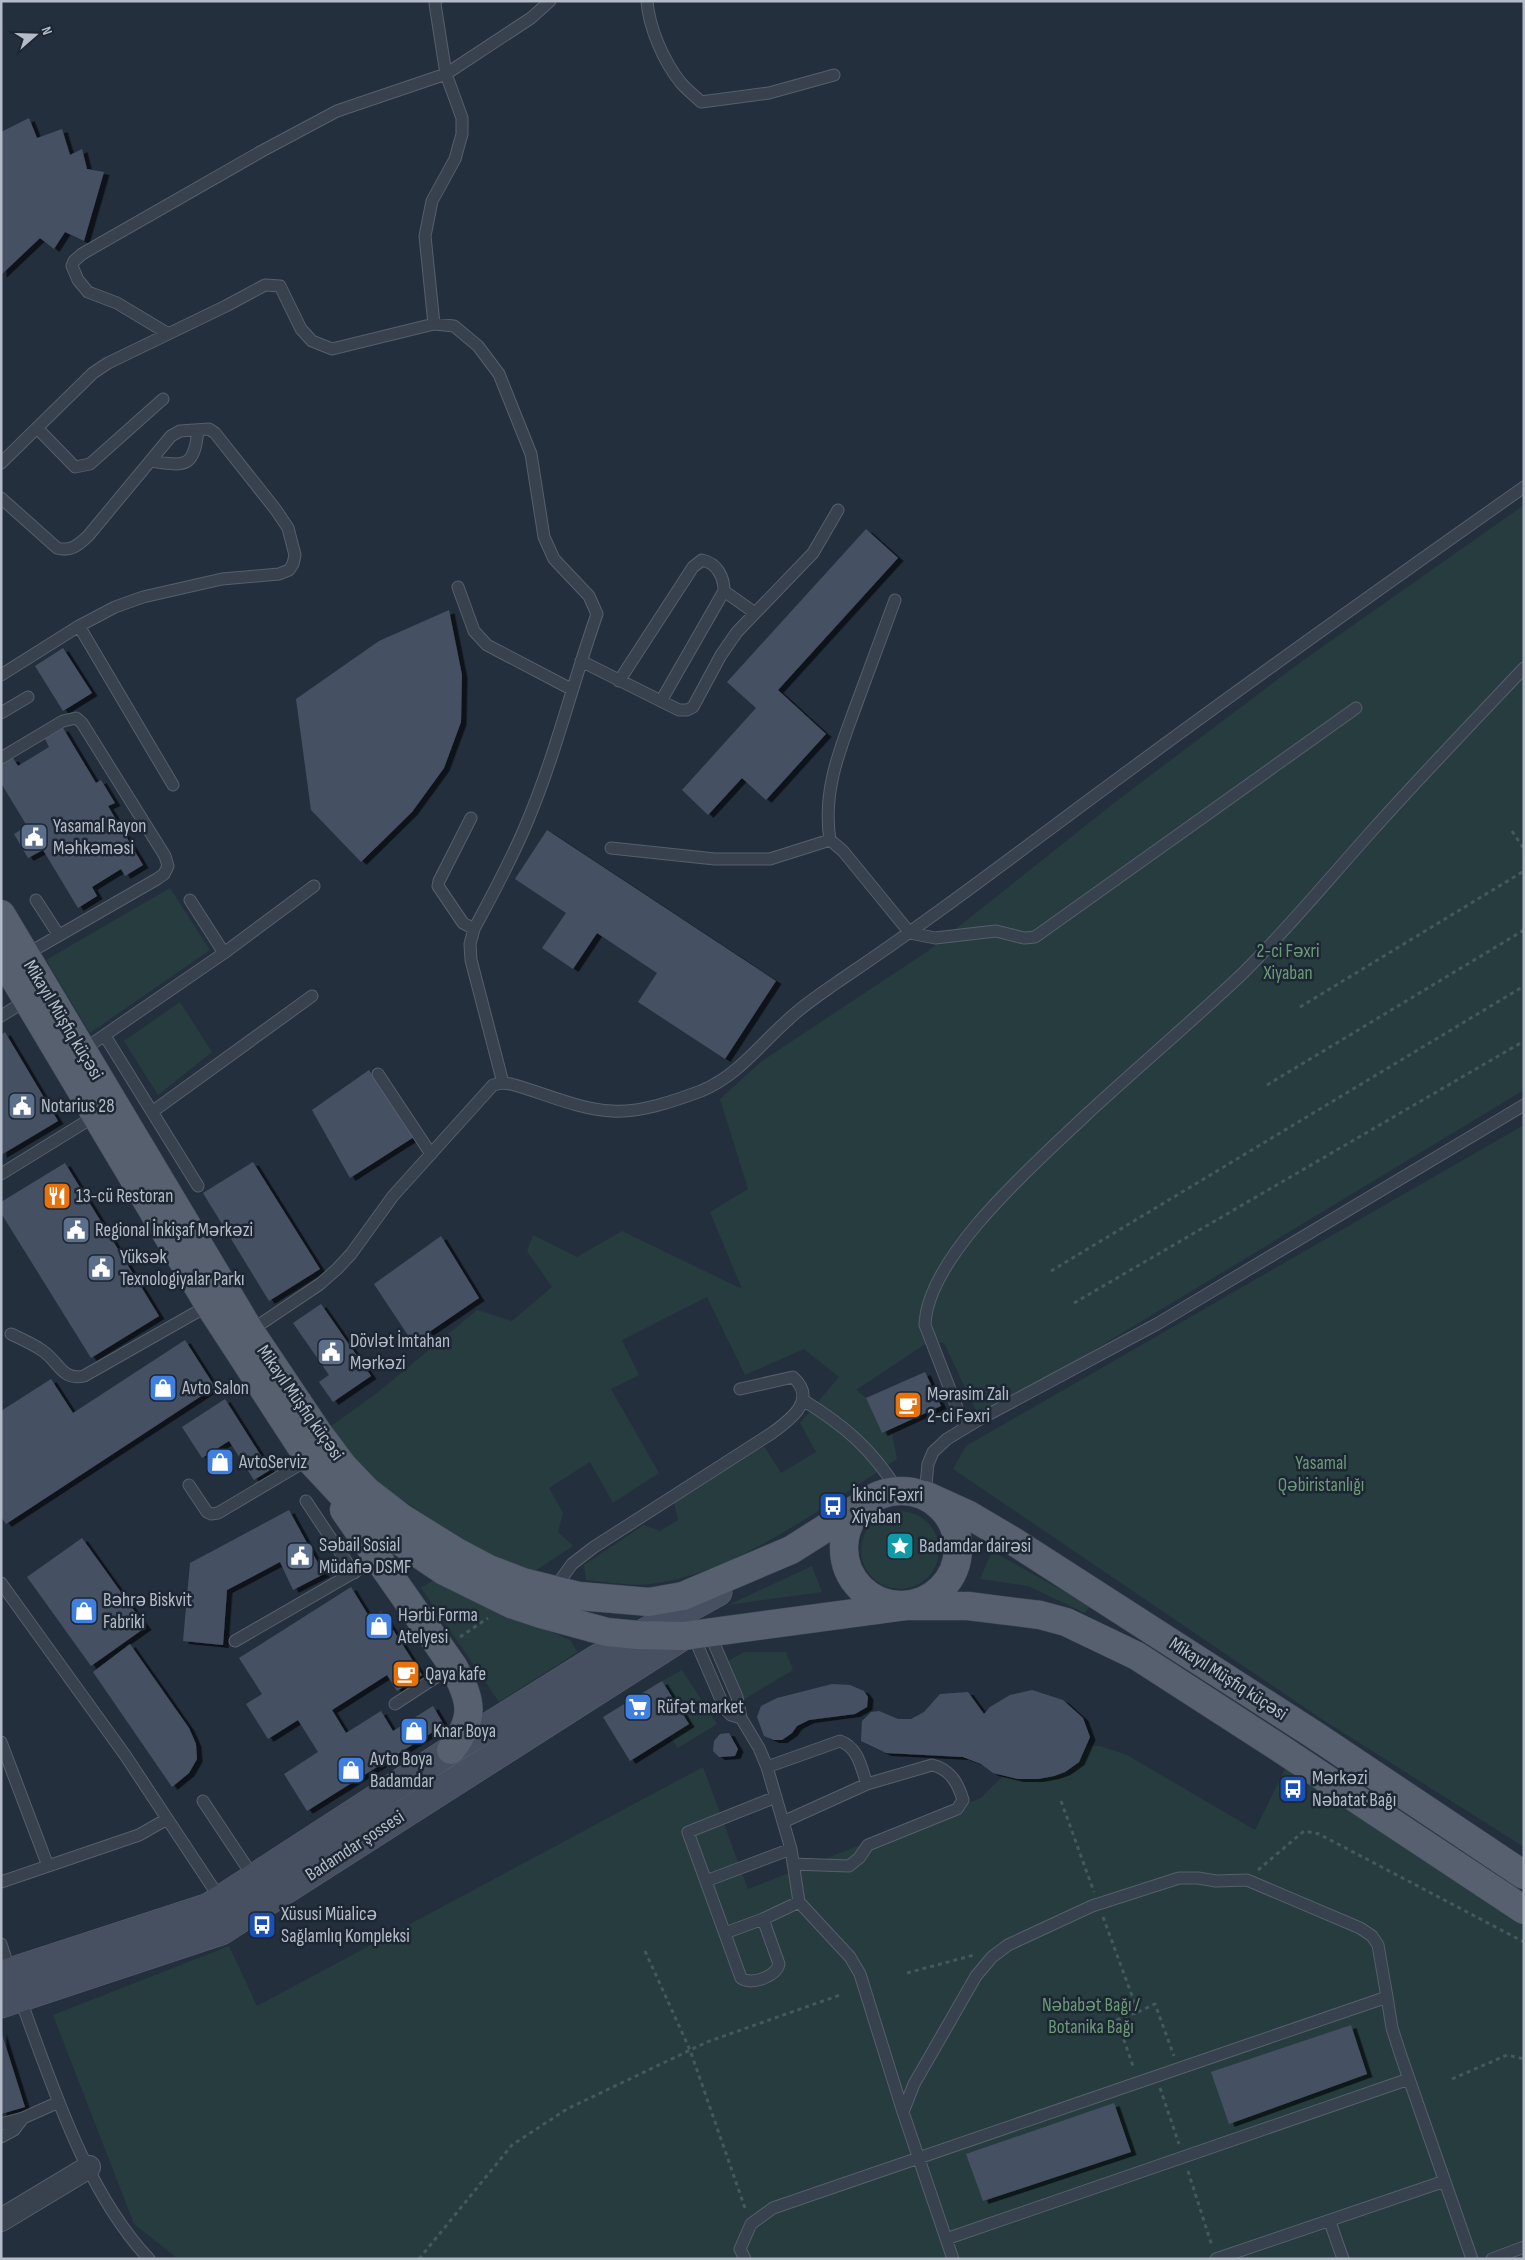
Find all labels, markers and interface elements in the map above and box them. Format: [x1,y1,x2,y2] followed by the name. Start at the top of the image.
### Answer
[10,10,60,60] north arrow
[37,24,56,37] text: N
[53,815,146,860] place label: Yasamal Rayon Məhkəməsi
[19,822,49,852] public building icon: Yasamal Rayon Məhkəməsi
[1256,940,1320,985] park label: 2-ci Fəxri Xiyaban
[18,956,108,1084] street label: Mikayıl Müşfiq küçəsi
[7,1091,37,1121] public building icon: Notarius 28
[41,1095,115,1118] place label: Notarius 28
[42,1181,72,1211] restaurant icon: 13-cü Restoran
[76,1185,173,1208] place label: 13-cü Restoran
[61,1215,91,1245] public building icon: Regional İnkişaf Mərkəzi
[95,1219,253,1242] place label: Regional İnkişaf Mərkəzi
[120,1246,245,1291] place label: Yüksək Texnologiyalar Parkı
[86,1253,116,1283] public building icon: Yüksək Texnologiyalar Parkı
[350,1330,450,1375] place label: Dövlət İmtahan Mərkəzi
[316,1337,346,1367] public building icon: Dövlət İmtahan Mərkəzi
[252,1341,348,1465] street label: Mikayıl Müşfiq küçəsi
[148,1373,178,1403] shop icon: Avto Salon
[181,1377,249,1400] place label: Avto Salon
[927,1383,1009,1428] place label: Mərasim Zalı 2-ci Fəxri
[893,1390,923,1420] cafe icon: Mərasim Zalı 2-ci Fəxri
[205,1447,235,1477] shop icon: AvtoServiz
[238,1451,307,1474] place label: AvtoServiz
[1278,1452,1364,1497] park label: Yasamal Qəbiristanlığı
[851,1484,923,1529] place label: İkinci Fəxri Xiyaban
[818,1491,848,1521] bus stop icon: İkinci Fəxri Xiyaban
[885,1531,915,1561] place icon: Badamdar dairəsi
[319,1534,411,1579] place label: Səbail Sosial Müdafiə DSMF
[919,1535,1031,1558] place label: Badamdar dairəsi
[285,1541,315,1571] public building icon: Səbail Sosial Müdafiə DSMF
[103,1589,192,1634] place label: Bəhrə Biskvit Fabriki
[69,1596,99,1626] shop icon: Bəhrə Biskvit Fabriki
[397,1604,478,1649] place label: Hərbi Forma Atelyesi
[364,1611,394,1641] shop icon: Hərbi Forma Atelyesi
[1165,1632,1291,1726] street label: Mikayıl Müşfiq küçəsi
[391,1659,421,1689] cafe icon: Qaya kafe
[425,1663,486,1686] place label: Qaya kafe
[623,1692,653,1722] supermarket icon: Rüfət market
[657,1696,744,1719] place label: Rüfət market
[399,1716,429,1746] shop icon: Knar Boya
[433,1720,496,1743] place label: Knar Boya
[369,1748,435,1793] place label: Avto Boya Badamdar
[336,1755,366,1785] shop icon: Avto Boya Badamdar
[1312,1767,1396,1812] place label: Mərkəzi Nəbatat Bağı
[1278,1774,1308,1804] bus stop icon: Mərkəzi Nəbatat Bağı
[301,1806,409,1886] street label: Badamdar şossesi
[280,1903,410,1948] place label: Xüsusi Müalicə Sağlamlıq Kompleksi
[247,1910,277,1940] bus stop icon: Xüsusi Müalicə Sağlamlıq Kompleksi
[1042,1994,1141,2039] park label: Nəbabət Bağı / Botanika Bağı

